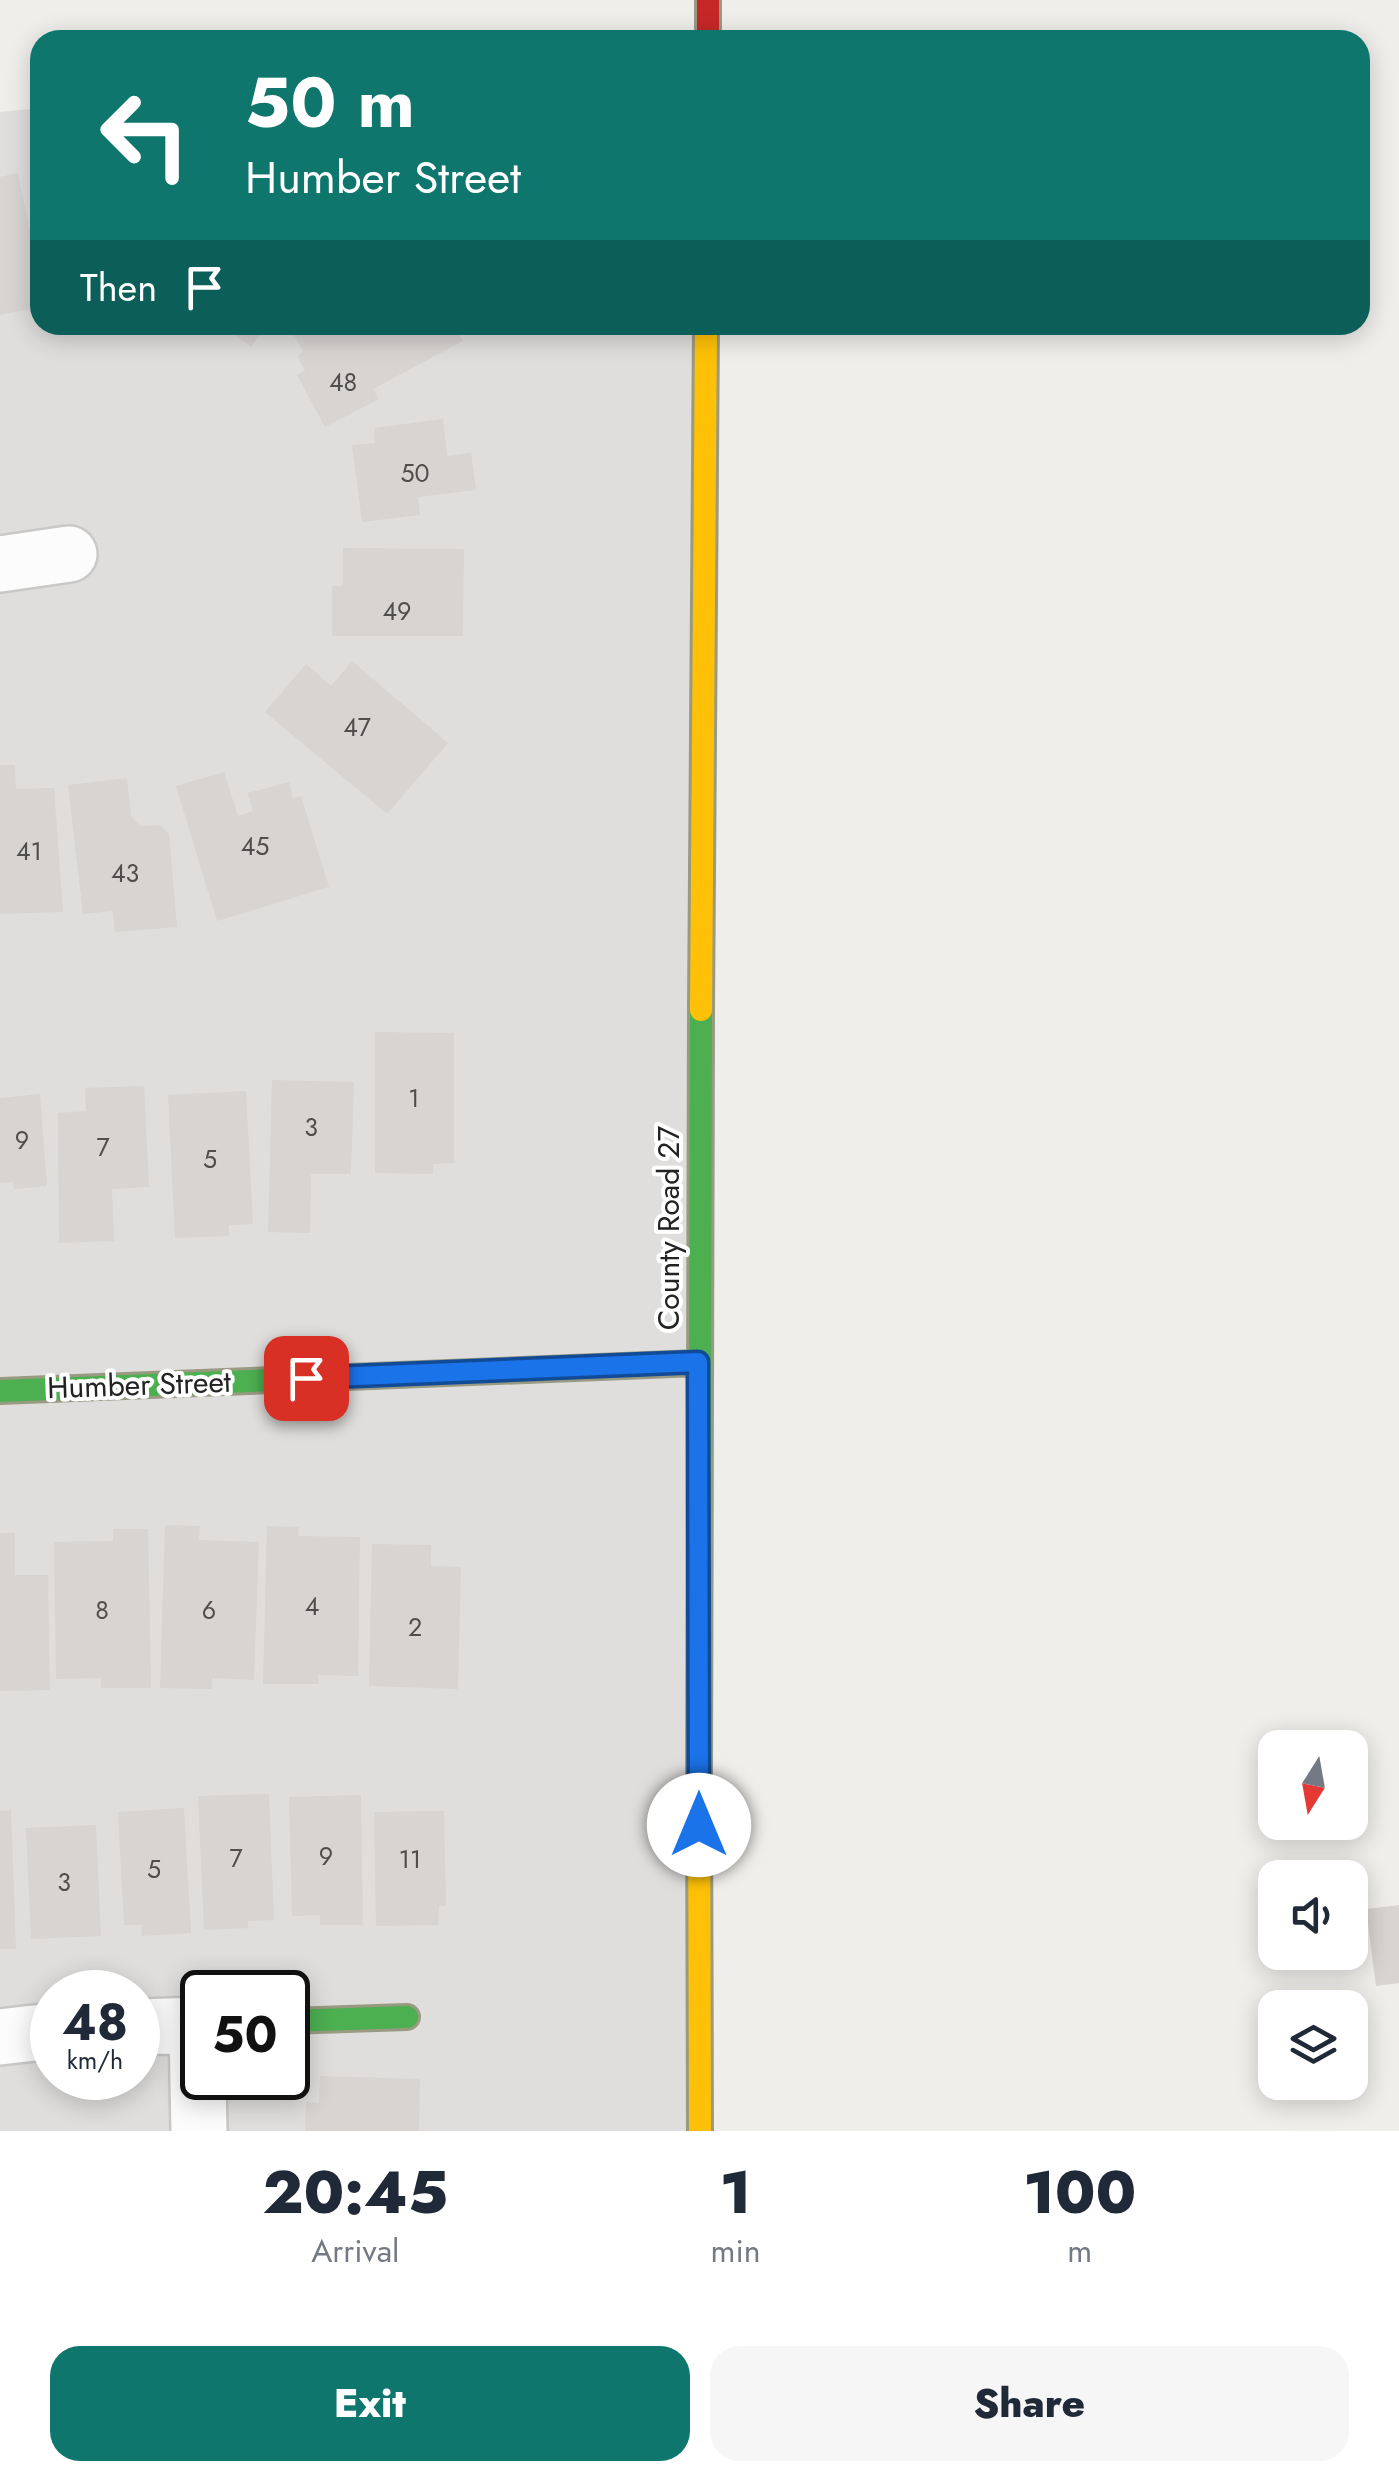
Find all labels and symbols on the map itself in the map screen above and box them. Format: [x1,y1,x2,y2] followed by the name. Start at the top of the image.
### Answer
[329,364,357,400] house number: 48
[400,455,430,491] house number: 50
[383,593,411,629] house number: 49
[343,709,371,745] house number: 47
[241,828,269,864] house number: 45
[16,833,42,869] house number: 41
[111,855,139,891] house number: 43
[408,1080,420,1116] house number: 1
[304,1109,318,1145] house number: 3
[15,1122,29,1158] house number: 9
[647,1126,690,1330] street label: County Road 27
[96,1129,110,1165] house number: 7
[203,1141,217,1177] house number: 5
[264,1336,349,1421] pin
[46,1360,232,1409] street label: Humber Street
[305,1588,319,1624] house number: 4
[95,1592,109,1628] house number: 8
[202,1592,216,1628] house number: 6
[408,1609,422,1645] house number: 2
[1258,1730,1368,1840] north arrow
[647,1773,751,1877] position arrow
[319,1838,333,1874] house number: 9
[229,1840,243,1876] house number: 7
[399,1841,421,1877] house number: 11
[147,1851,161,1887] house number: 5
[57,1864,71,1900] house number: 3
[180,1970,310,2100] speed limit sign: 50

